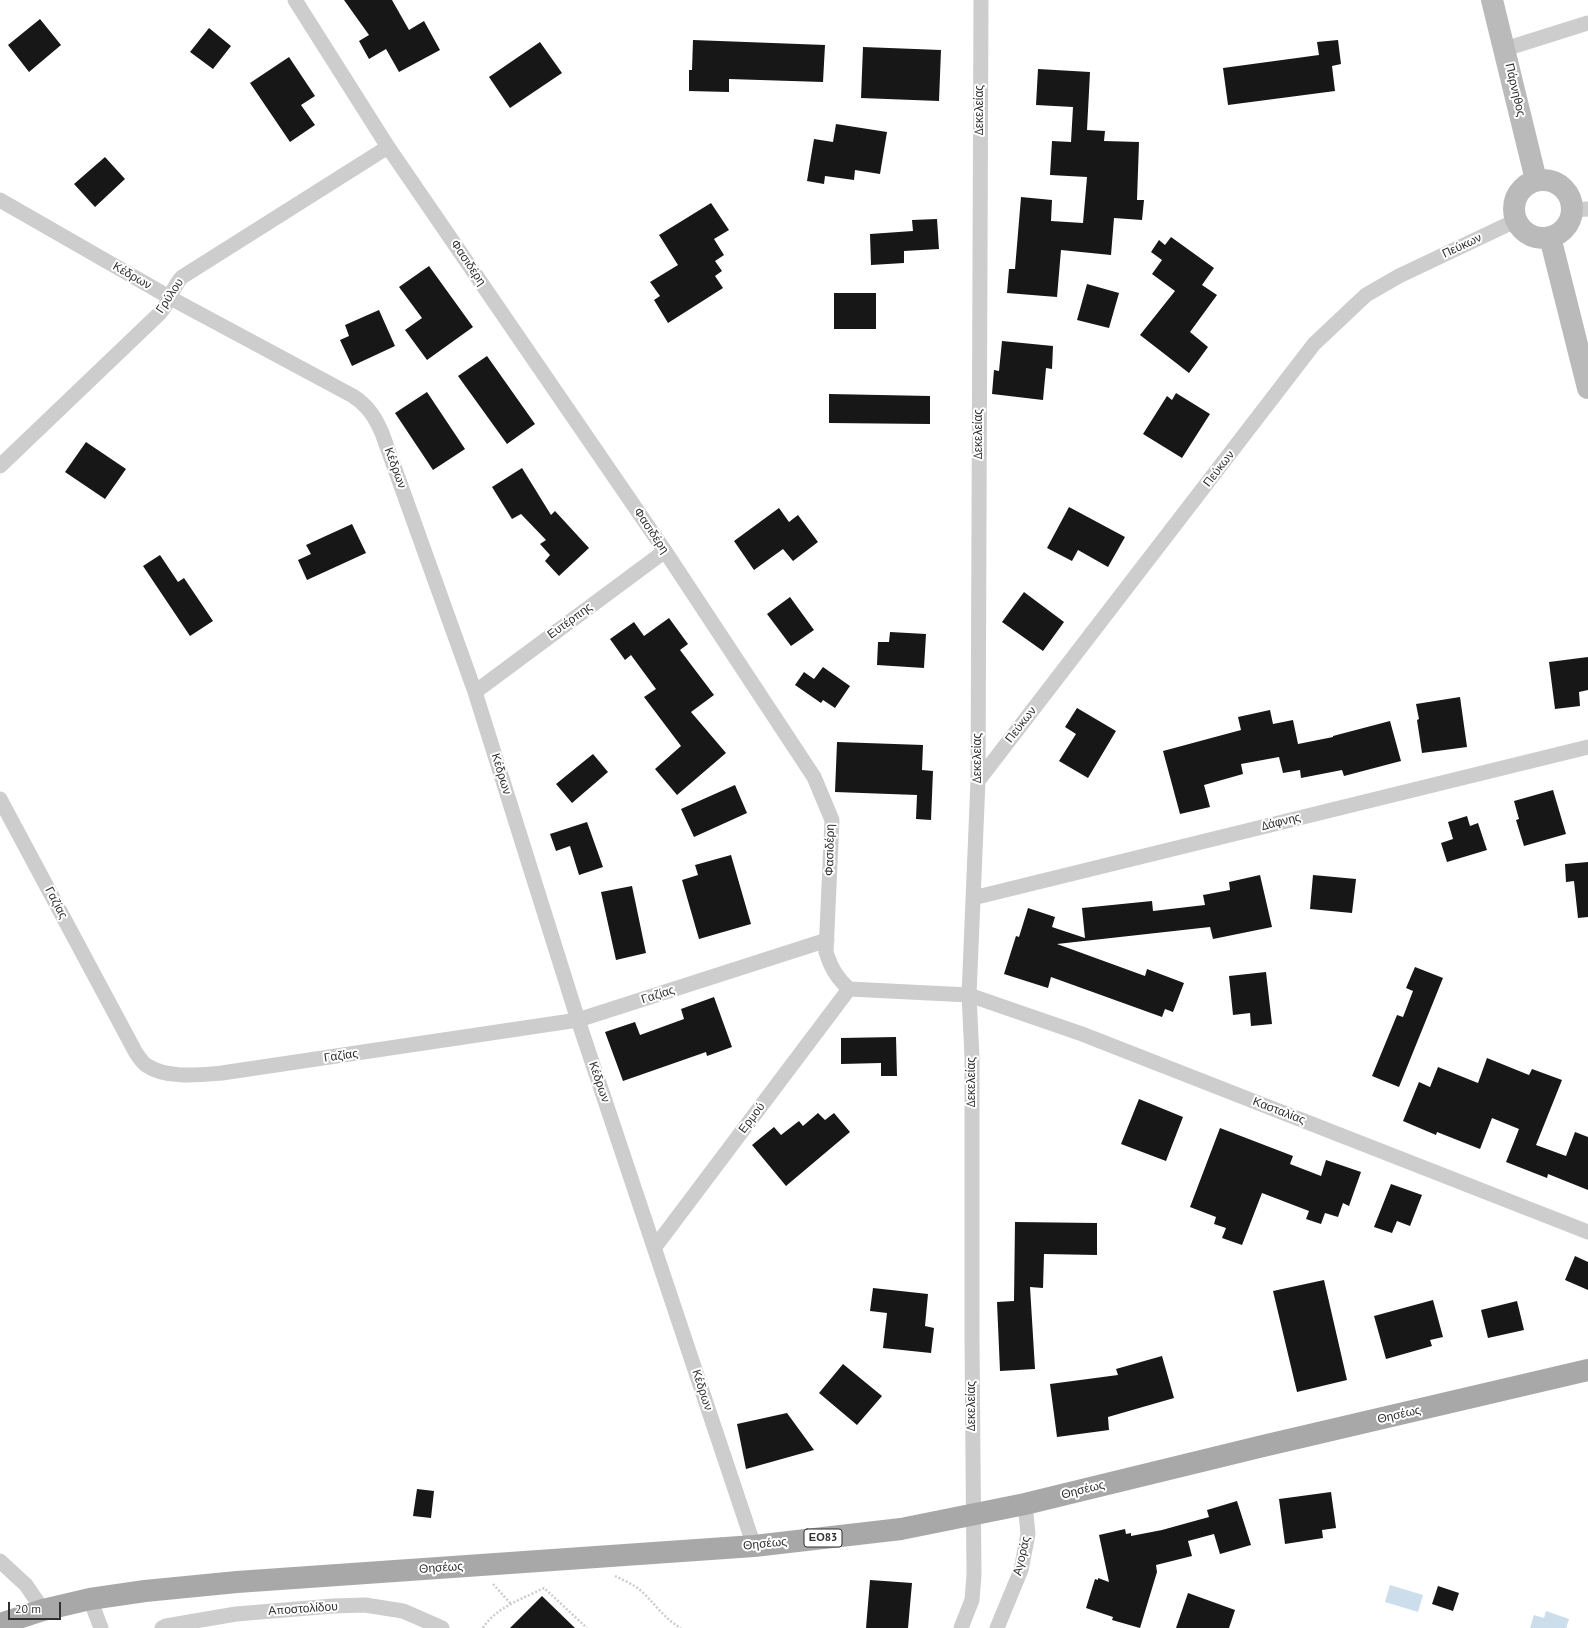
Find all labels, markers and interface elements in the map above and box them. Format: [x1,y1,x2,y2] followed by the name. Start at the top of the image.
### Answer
[1502,62,1528,118] street label: Πάρνηθος
[973,85,987,135] street label: Δεκελείας
[1440,231,1484,261] street label: Πεύκων
[447,237,489,289] street label: Φασιδέρη
[110,259,154,293] street label: Κέδρων
[153,276,187,316] street label: Γρύλου
[972,409,986,459] street label: Δεκελείας
[381,446,409,490] street label: Κέδρων
[1200,448,1238,490] street label: Πεύκων
[630,505,672,557] street label: Φασιδέρη
[545,600,595,642] street label: Ευτέρπης
[1002,704,1040,746] street label: Πεύκων
[971,733,985,783] street label: Δεκελείας
[488,752,514,796] street label: Κέδρων
[1260,810,1302,834] street label: Δάφνης
[822,824,838,876] street label: Φασιδέρη
[42,885,70,921] street label: Γαζίας
[640,983,676,1007] street label: Γαζίας
[323,1046,359,1066] street label: Γαζίας
[965,1057,979,1107] street label: Δεκελείας
[585,1060,613,1104] street label: Κέδρων
[1251,1094,1307,1128] street label: Κασταλίας
[736,1100,768,1136] street label: Ερμού
[689,1368,715,1412] street label: Κέδρων
[965,1381,979,1431] street label: Δεκελείας
[1376,1403,1422,1427] street label: Θησέως
[1060,1478,1106,1502] street label: Θησέως
[804,1529,842,1547] road number: ΕΟ83
[742,1535,788,1553] street label: Θησέως
[1010,1535,1034,1577] street label: Αγοράς
[419,1559,463,1577] street label: Θησέως
[10,1594,63,1620] scale bar
[268,1599,338,1619] street label: Αποστολίδου
[15,1601,41,1616] text: 20 m

